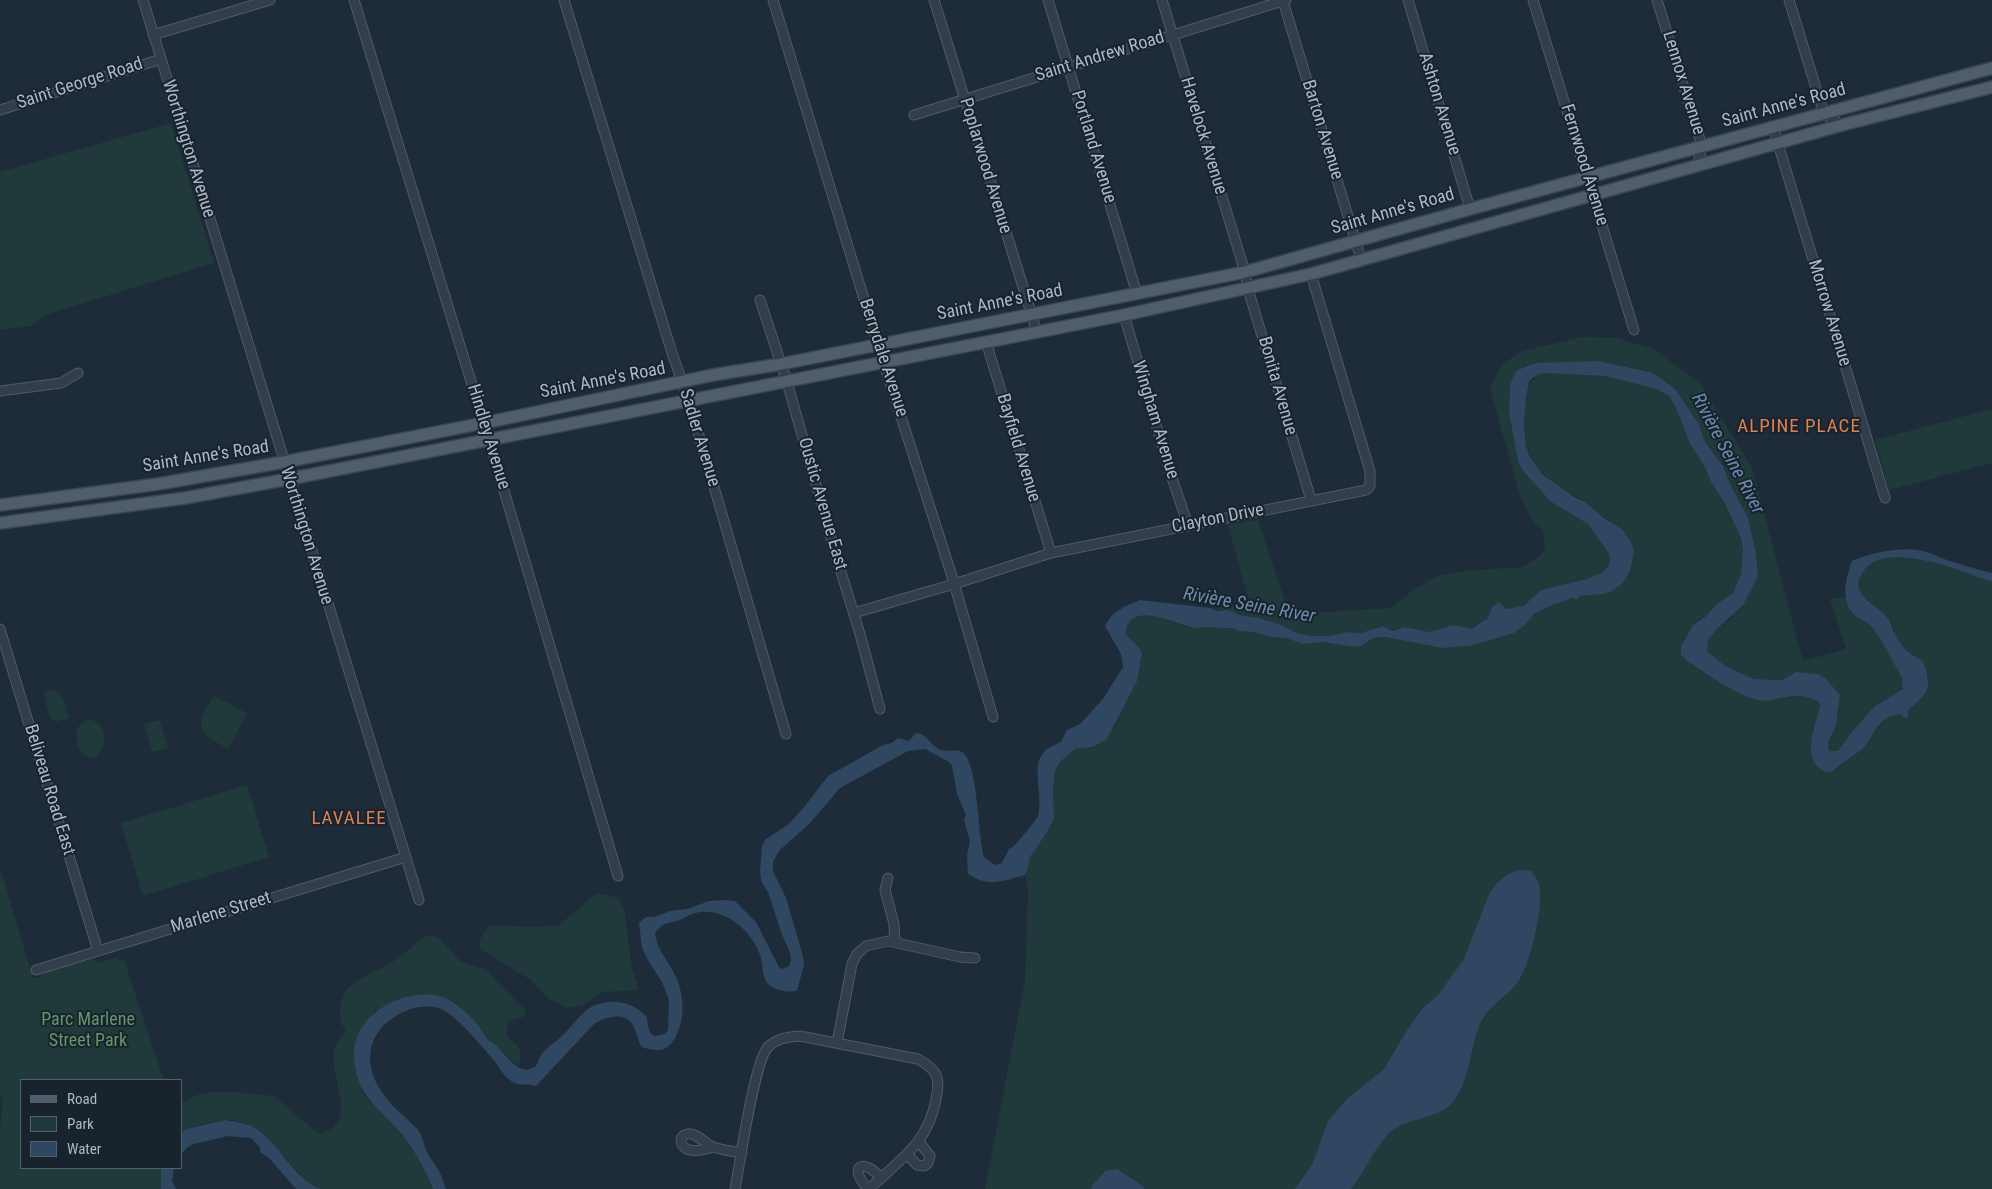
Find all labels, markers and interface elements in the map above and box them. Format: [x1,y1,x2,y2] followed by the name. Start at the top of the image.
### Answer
[1033,27,1167,87] street label: Saint Andrew Road
[1657,29,1709,137] street label: Lennox Avenue
[1413,50,1465,158] street label: Ashton Avenue
[14,53,146,115] street label: Saint George Road
[1175,75,1231,197] street label: Havelock Avenue
[157,77,219,221] street label: Worthington Avenue
[1297,77,1347,183] street label: Barton Avenue
[1720,79,1848,133] street label: Saint Anne's Road
[1066,88,1120,206] street label: Portland Avenue
[954,96,1016,236] street label: Poplarwood Avenue
[1555,102,1613,228] street label: Fernwood Avenue
[1329,184,1457,240] street label: Saint Anne's Road
[1803,257,1855,369] street label: Morrow Avenue
[935,280,1065,326] street label: Saint Anne's Road
[854,296,912,420] street label: Berrydale Avenue
[1253,334,1301,438] street label: Bonita Avenue
[538,358,668,404] street label: Saint Anne's Road
[1127,358,1183,482] street label: Wingham Avenue
[462,382,514,492] street label: Hindley Avenue
[674,387,724,489] street label: Sadler Avenue
[1686,390,1768,518] water label: Rivière Seine River
[991,391,1045,505] street label: Bayfield Avenue
[1736,416,1862,438] district label: ALPINE PLACE
[793,435,851,573] street label: Oustic Avenue East
[141,436,271,478] street label: Saint Anne's Road
[275,464,337,608] street label: Worthington Avenue
[1170,500,1266,538] street label: Clayton Drive
[1181,583,1317,629] water label: Rivière Seine River
[19,722,79,858] street label: Beliveau Road East
[311,808,387,830] district label: LAVALEE
[168,888,274,938] street label: Marlene Street
[41,1009,135,1052] park label: Parc Marlene Street Park
[20,1079,182,1169] legend
[67,1090,97,1108] text: Road
[67,1115,94,1133] text: Park
[67,1140,101,1158] text: Water

